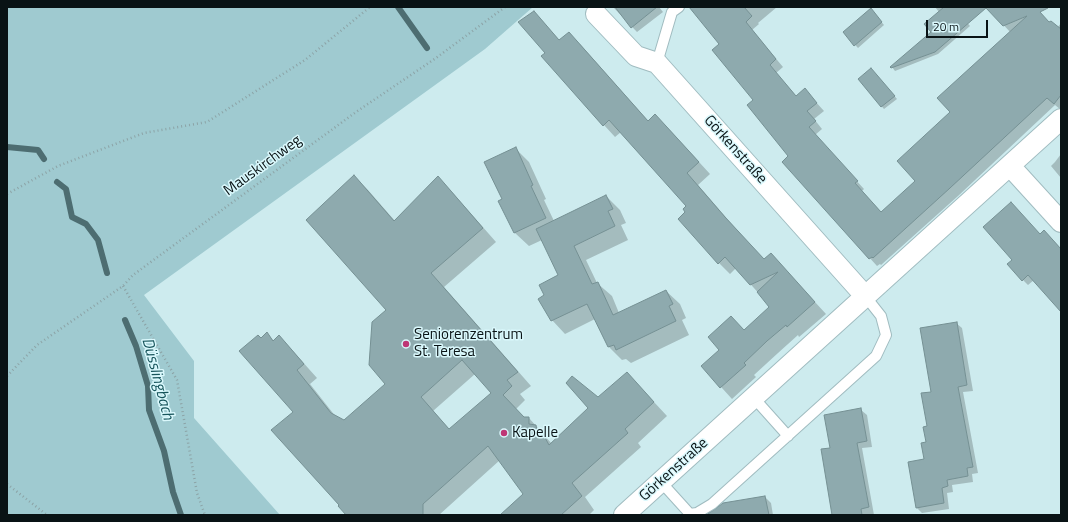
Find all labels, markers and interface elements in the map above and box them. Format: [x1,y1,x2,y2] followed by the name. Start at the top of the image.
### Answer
[928,12,990,38] scale bar
[933,17,959,36] text: 20 m
[700,112,770,188] street label: Görkenstraße
[221,132,305,200] street label: Mauskirchweg
[414,326,523,361] place label: Seniorenzentrum St. Teresa
[137,336,177,422] water label: Düsslingbach
[401,339,411,349] marker: Seniorenzentrum St. Teresa
[512,424,558,442] place label: Kapelle
[499,428,509,438] marker: Kapelle
[636,435,712,505] street label: Görkenstraße

